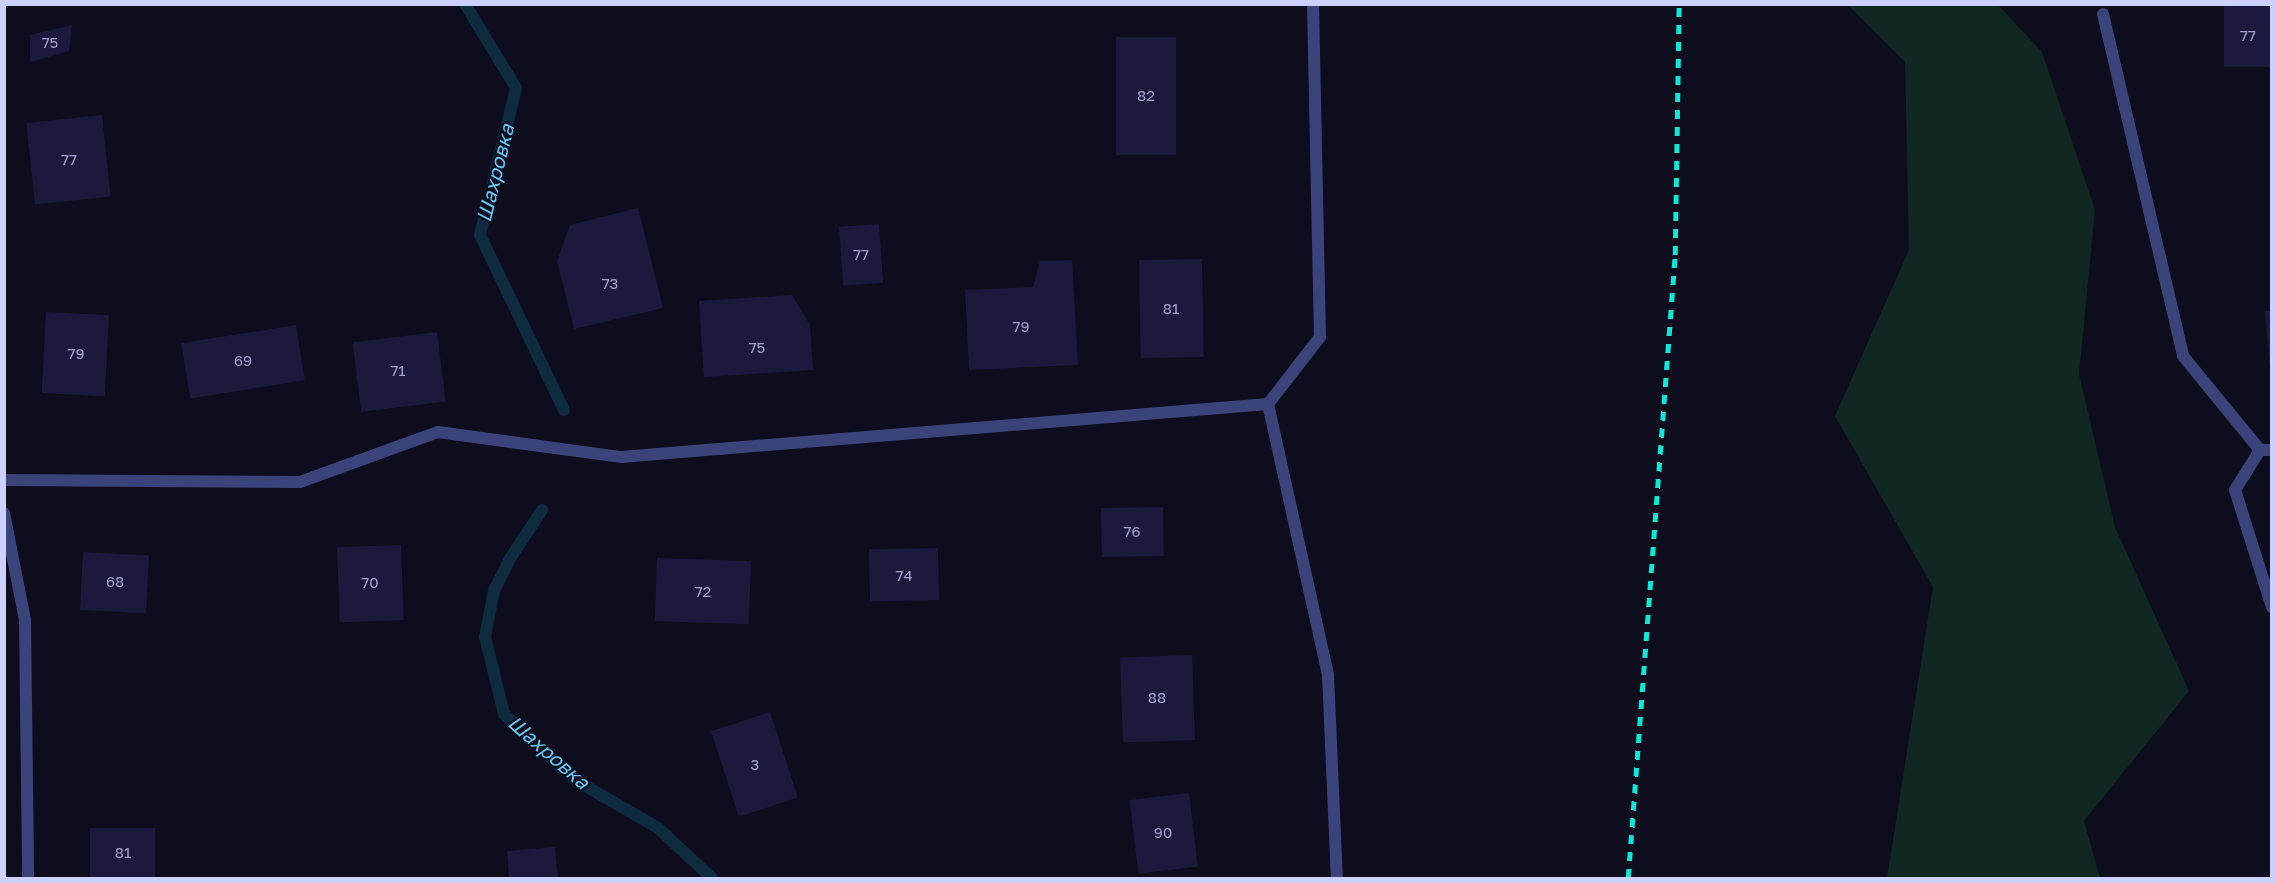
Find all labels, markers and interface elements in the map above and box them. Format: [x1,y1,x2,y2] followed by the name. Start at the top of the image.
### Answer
[2240,27,2256,45] house number: 77
[42,34,58,52] house number: 75
[1137,87,1155,105] house number: 82
[471,122,519,224] water label: Шахровка
[61,151,77,169] house number: 77
[853,246,869,264] house number: 77
[602,275,618,293] house number: 73
[1163,300,1179,318] house number: 81
[1012,318,1030,336] house number: 79
[749,339,765,357] house number: 75
[67,345,85,363] house number: 79
[234,352,252,370] house number: 69
[390,362,406,380] house number: 71
[1123,523,1141,541] house number: 76
[895,567,913,585] house number: 74
[106,573,124,591] house number: 68
[361,574,379,592] house number: 70
[695,583,711,601] house number: 72
[1148,689,1166,707] house number: 88
[503,710,595,794] water label: Шахровка
[751,756,759,774] house number: 3
[1154,824,1172,842] house number: 90
[115,844,131,862] house number: 81

